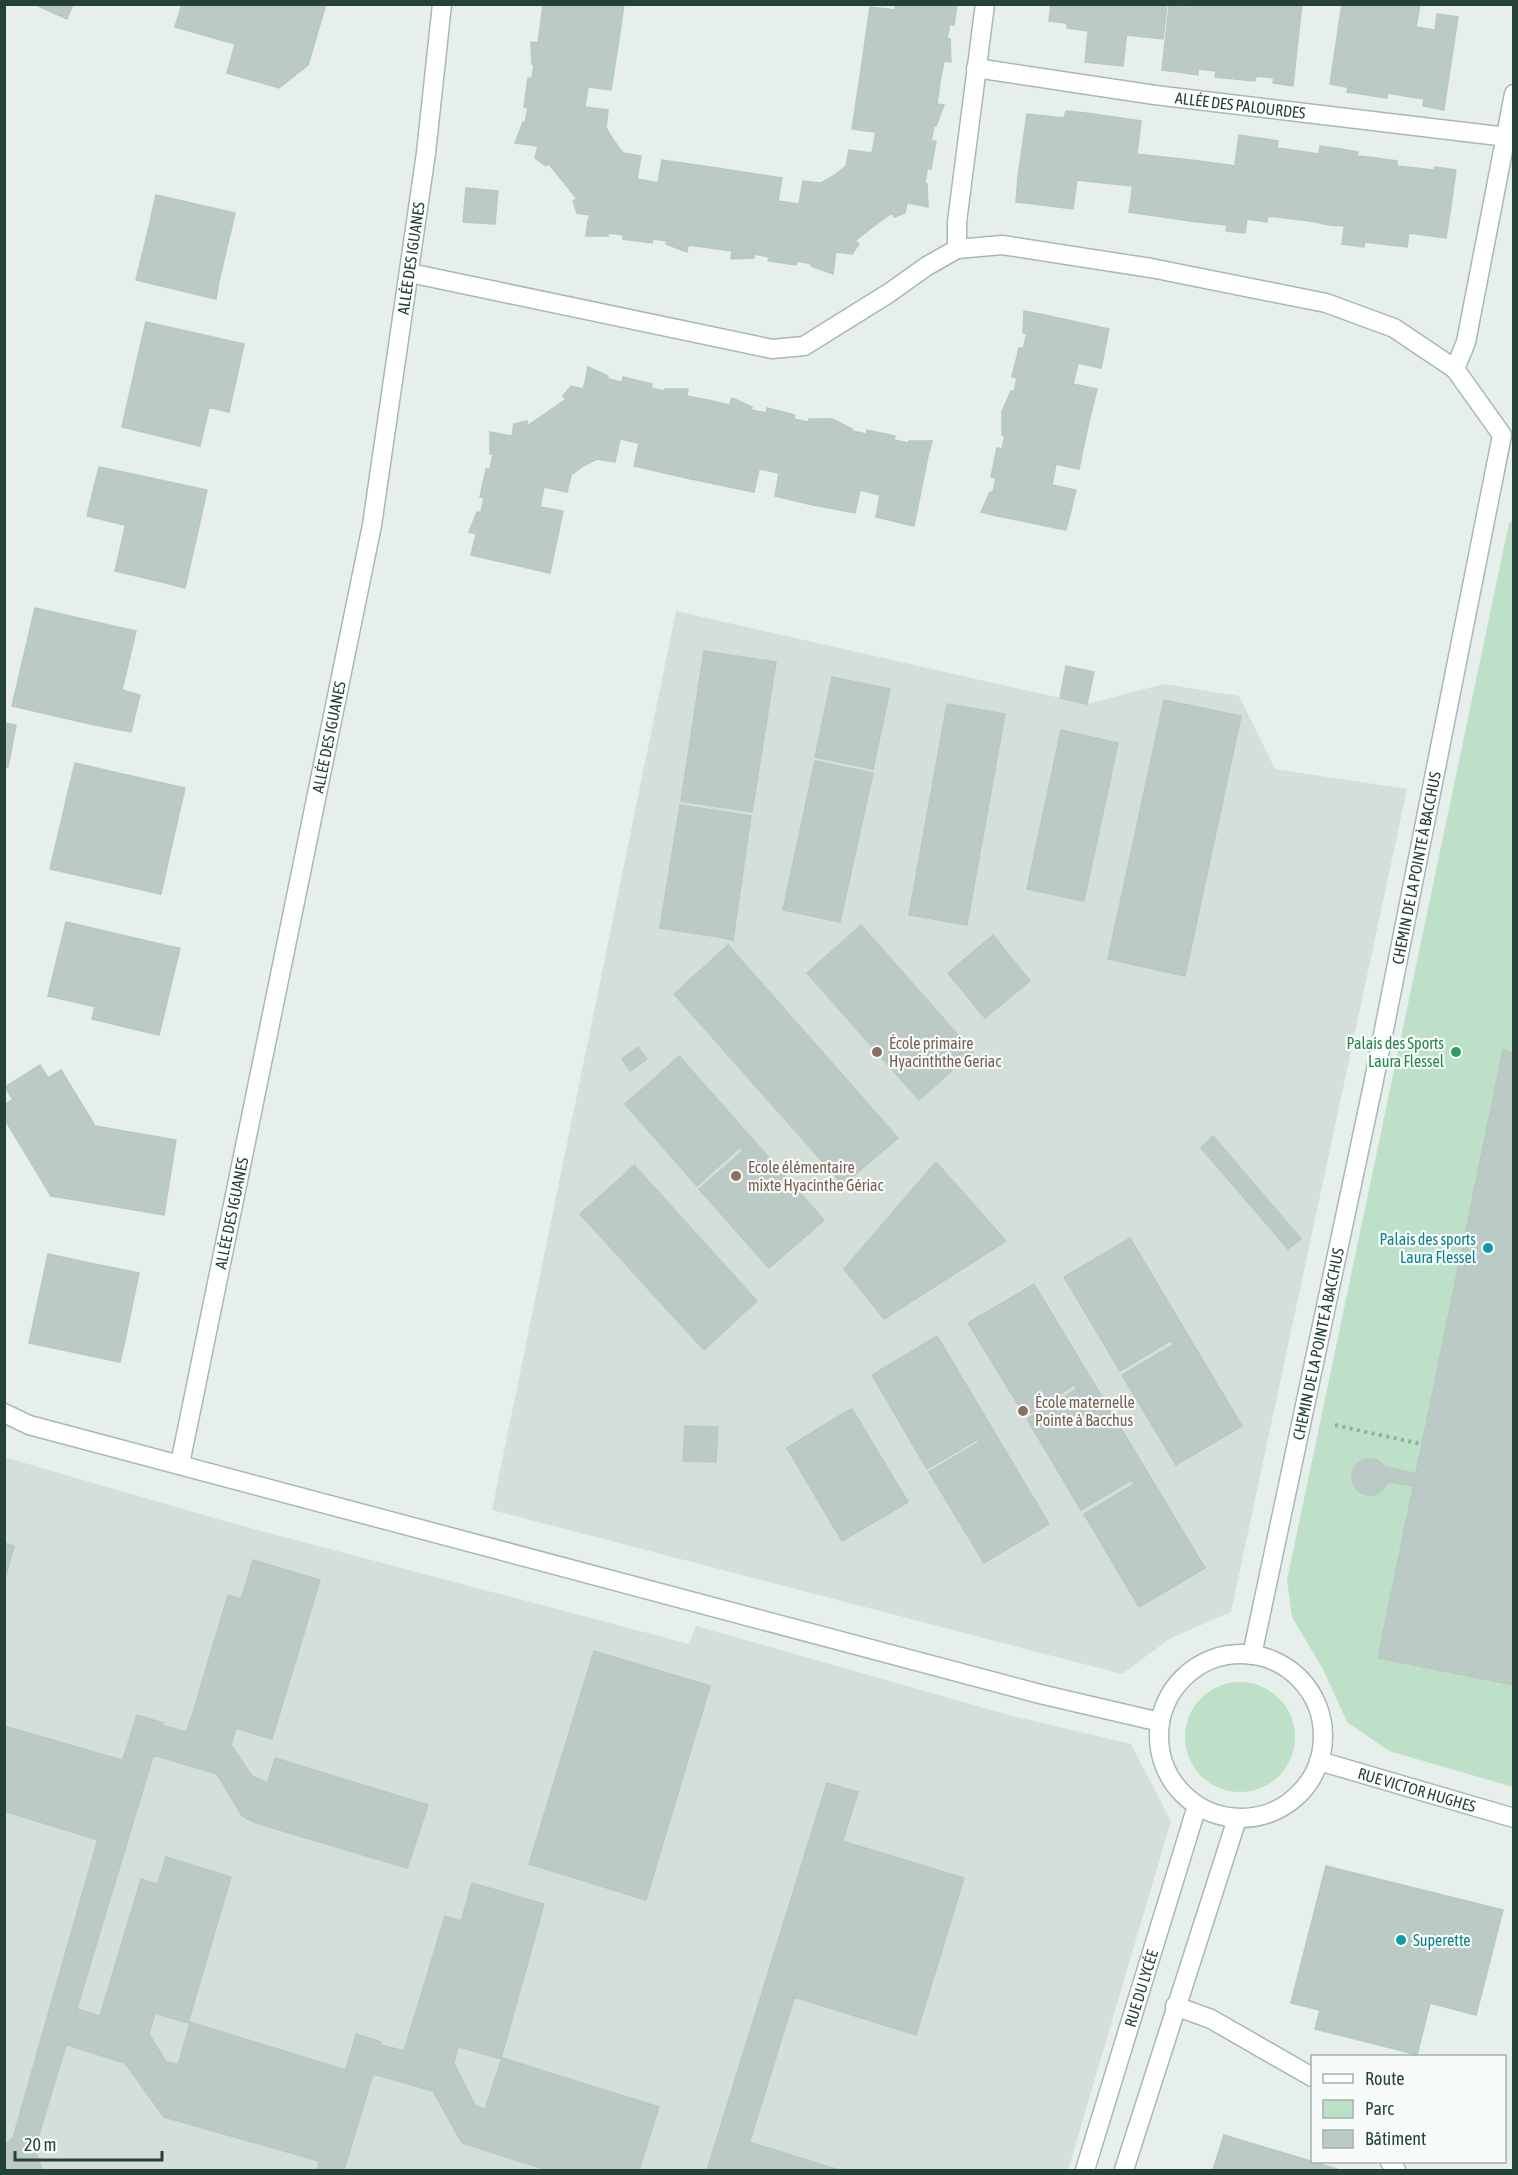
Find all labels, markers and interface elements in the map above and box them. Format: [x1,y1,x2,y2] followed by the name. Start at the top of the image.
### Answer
[1174,88,1307,122] street label: ALLÉE DES PALOURDES
[394,200,428,316] street label: ALLÉE DES IGUANES
[308,679,349,795] street label: ALLÉE DES IGUANES
[1388,770,1444,966] street label: CHEMIN DE LA POINTE À BACCHUS
[889,1034,1001,1071] place label: École primaire Hyacinththe Geriac
[1347,1034,1445,1070] place label: Palais des Sports Laura Flessel
[870,1045,884,1059] marker: École primaire Hyacinththe Geriac
[1449,1045,1463,1059] marker: Palais des Sports Laura Flessel
[211,1155,252,1271] street label: ALLÉE DES IGUANES
[748,1158,884,1195] place label: Ecole élémentaire mixte Hyacinthe Gériac
[729,1169,743,1183] marker: Ecole élémentaire mixte Hyacinthe Gériac
[1380,1230,1477,1266] place label: Palais des sports Laura Flessel
[1481,1241,1495,1255] marker: Palais des sports Laura Flessel
[1289,1246,1347,1442] street label: CHEMIN DE LA POINTE À BACCHUS
[1035,1393,1135,1429] place label: École maternelle Pointe à Bacchus
[1016,1404,1030,1418] marker: École maternelle Pointe à Bacchus
[1356,1764,1478,1815] street label: RUE VICTOR HUGHES
[1413,1931,1471,1950] place label: Superette
[1394,1933,1408,1947] marker: Superette
[1121,1948,1161,2029] street label: RUE DU LYCÉE
[1311,2055,1506,2163] legend
[1365,2068,1404,2089] text: Route
[1365,2098,1394,2119] text: Parc
[15,2124,162,2162] scale bar
[1365,2128,1426,2149] text: Bâtiment
[24,2134,56,2155] text: 20 m

